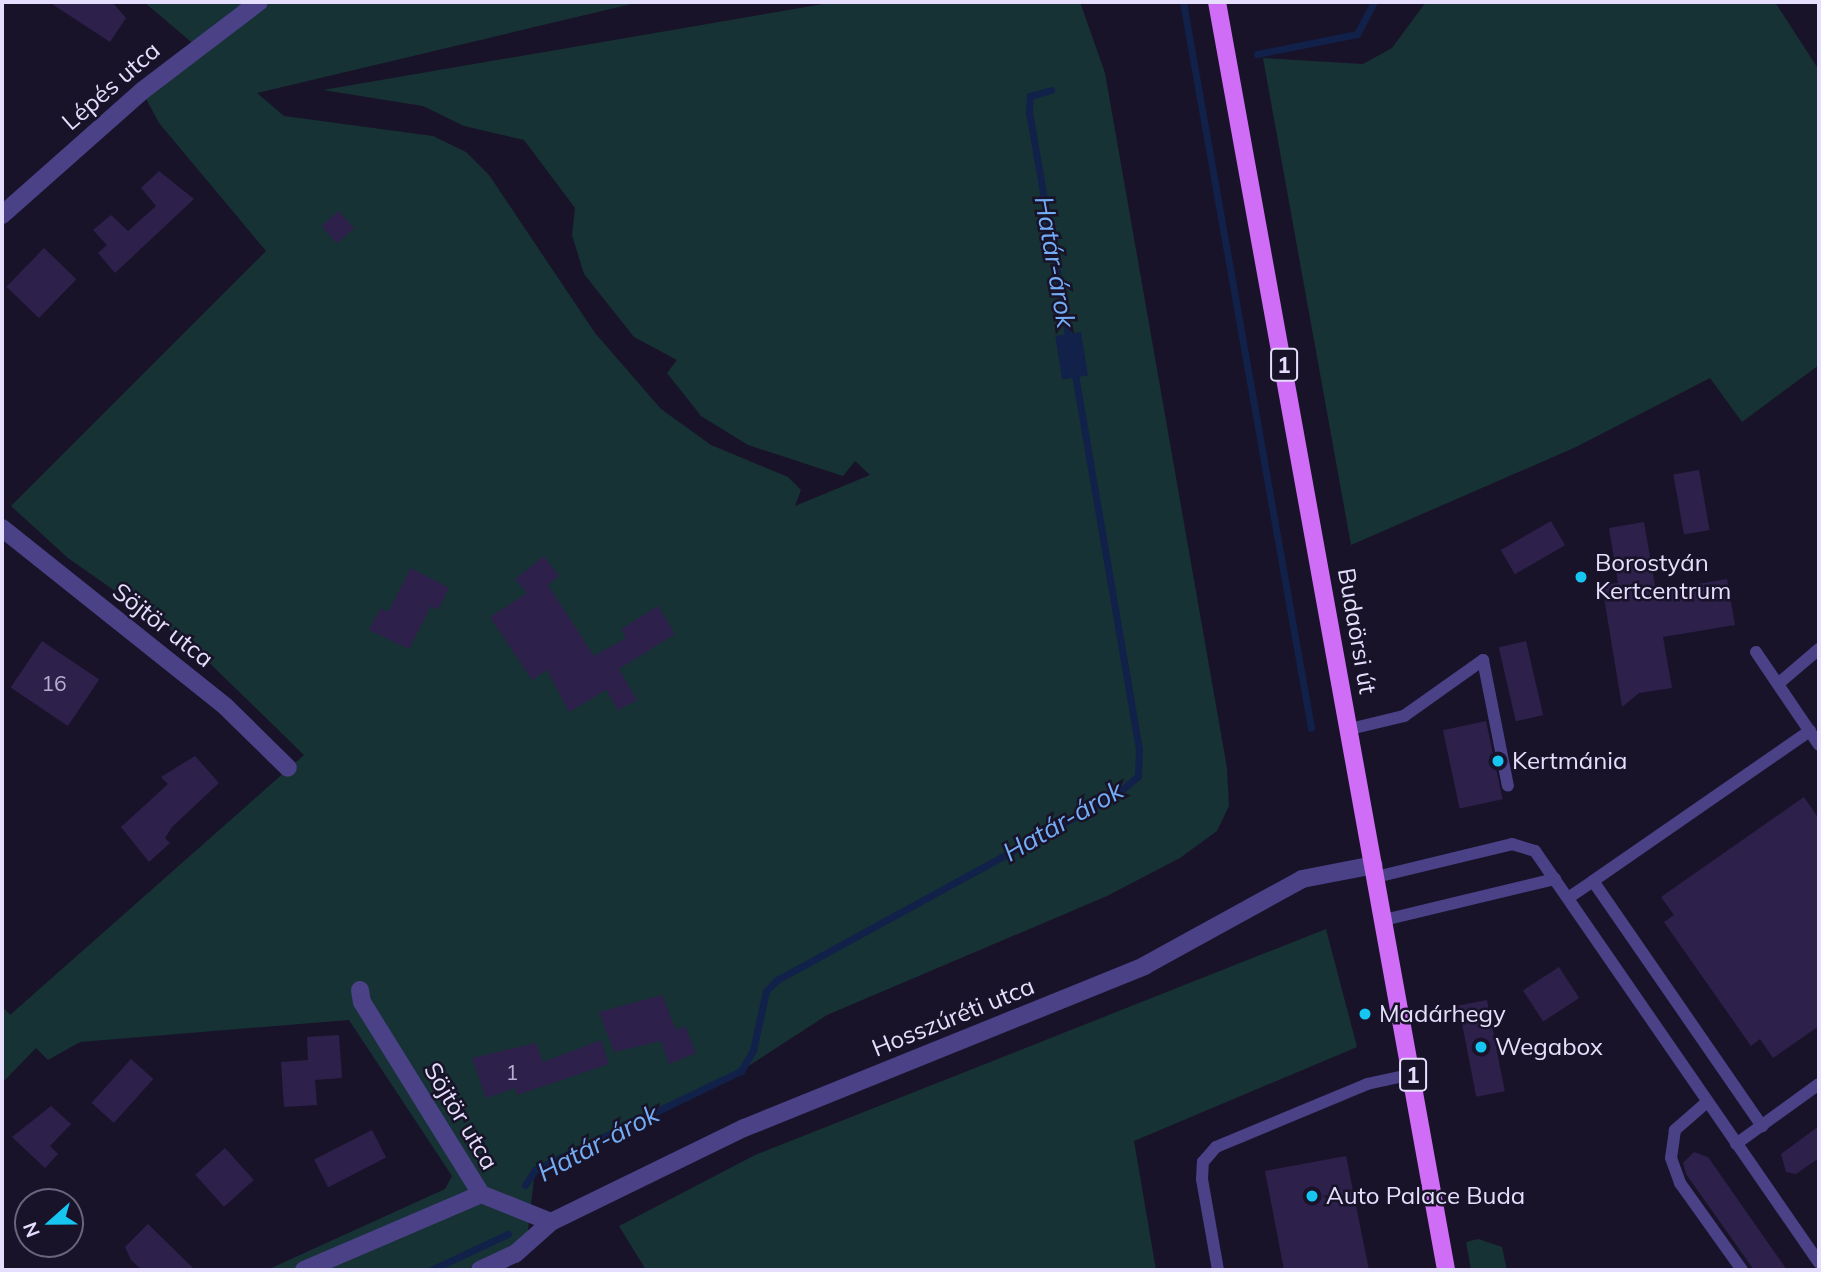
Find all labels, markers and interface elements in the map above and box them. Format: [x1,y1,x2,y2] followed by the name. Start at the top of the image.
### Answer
[56,36,166,136] street label: Lépés utca
[1028,194,1082,330] water label: Határ-árok
[1270,346,1298,384] road number: 1
[1595,549,1731,605] place label: Borostyán Kertcentrum
[1332,566,1382,696] street label: Budaörsi út
[1573,569,1589,585] marker: Borostyán Kertcentrum
[107,577,219,673] street label: Söjtör utca
[41,670,67,696] house number: 16
[1512,747,1627,775] place label: Kertmánia
[1490,753,1506,769] marker: Kertmánia
[997,774,1129,868] water label: Határ-árok
[868,971,1038,1063] street label: Hosszúréti utca
[1379,1000,1506,1028] place label: Madárhegy
[1357,1006,1373,1022] marker: Madárhegy
[1495,1033,1603,1061] place label: Wegabox
[1473,1039,1489,1055] marker: Wegabox
[1399,1056,1427,1094] road number: 1
[418,1057,504,1175] street label: Söjtör utca
[506,1059,518,1085] house number: 1
[532,1098,664,1188] water label: Határ-árok
[1326,1182,1525,1210] place label: Auto Palace Buda
[14,1188,84,1258] north arrow
[1304,1188,1320,1204] marker: Auto Palace Buda
[17,1219,45,1241] text: N

